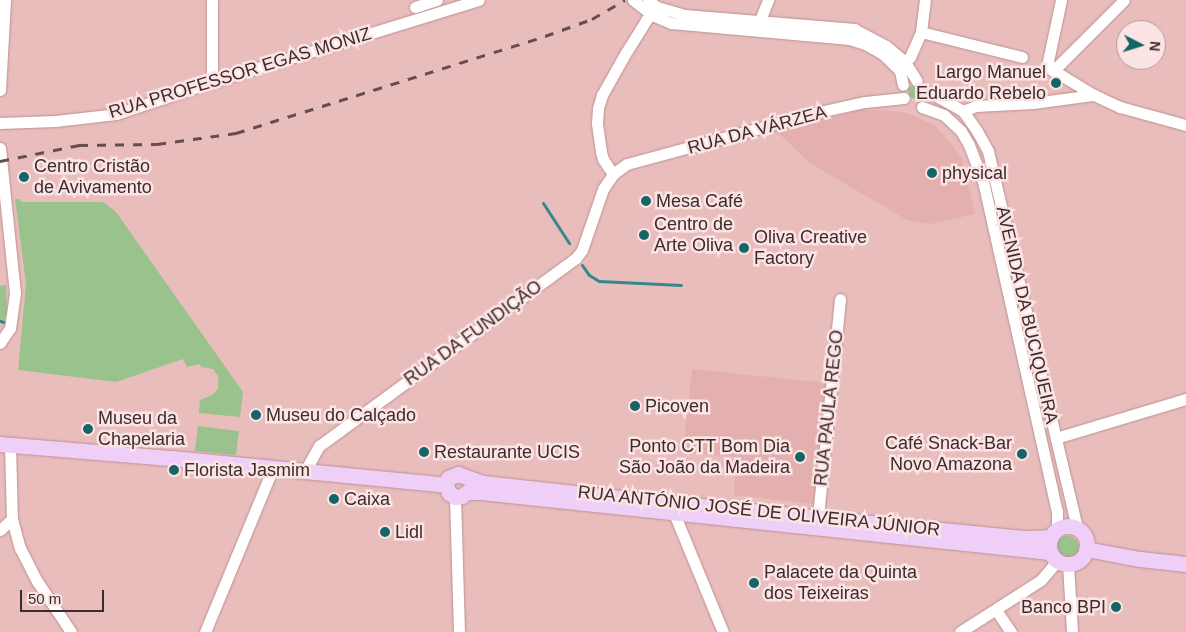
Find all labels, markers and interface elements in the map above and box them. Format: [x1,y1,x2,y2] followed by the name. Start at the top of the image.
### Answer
[1116,20,1166,70] north arrow
[106,23,374,123] street label: RUA PROFESSOR EGAS MONIZ
[1147,40,1163,52] text: N
[916,62,1046,104] place label: Largo Manuel Eduardo Rebelo
[1050,77,1062,89] marker: Largo Manuel Eduardo Rebelo
[684,101,830,159] street label: RUA DA VÁRZEA
[34,156,153,198] place label: Centro Cristão de Avivamento
[942,162,1007,184] place label: physical
[926,167,938,179] marker: physical
[18,171,30,183] marker: Centro Cristão de Avivamento
[656,190,743,212] place label: Mesa Café
[640,195,652,207] marker: Mesa Café
[991,203,1063,427] street label: AVENIDA DA BUCIQUEIRA
[654,214,733,256] place label: Centro de Arte Oliva
[754,227,867,270] place label: Oliva Creative Factory
[638,229,650,241] marker: Centro de Arte Oliva
[738,242,750,254] marker: Oliva Creative Factory
[399,275,547,391] street label: RUA DA FUNDIÇÃO
[810,328,848,488] street label: RUA PAULA REGO
[645,395,709,417] place label: Picoven
[629,400,641,412] marker: Picoven
[266,404,416,426] place label: Museu do Calçado
[98,408,185,450] place label: Museu da Chapelaria
[250,409,262,421] marker: Museu do Calçado
[82,423,94,435] marker: Museu da Chapelaria
[885,433,1012,476] place label: Café Snack-Bar Novo Amazona
[619,436,790,478] place label: Ponto CTT Bom Dia São João da Madeira
[434,441,580,463] place label: Restaurante UCIS
[418,446,430,458] marker: Restaurante UCIS
[1016,448,1028,460] marker: Café Snack-Bar Novo Amazona
[794,451,806,463] marker: Ponto CTT Bom Dia São João da Madeira
[184,459,310,481] place label: Florista Jasmim
[168,464,180,476] marker: Florista Jasmim
[575,481,943,541] street label: RUA ANTÓNIO JOSÉ DE OLIVEIRA JÚNIOR
[344,488,390,510] place label: Caixa
[328,493,340,505] marker: Caixa
[395,521,423,543] place label: Lidl
[379,526,391,538] marker: Lidl
[764,562,917,604] place label: Palacete da Quinta dos Teixeiras
[748,577,760,589] marker: Palacete da Quinta dos Teixeiras
[22,580,106,612] scale bar
[28,590,61,607] text: 50 m
[1021,596,1106,618] place label: Banco BPI
[1110,601,1122,613] marker: Banco BPI

